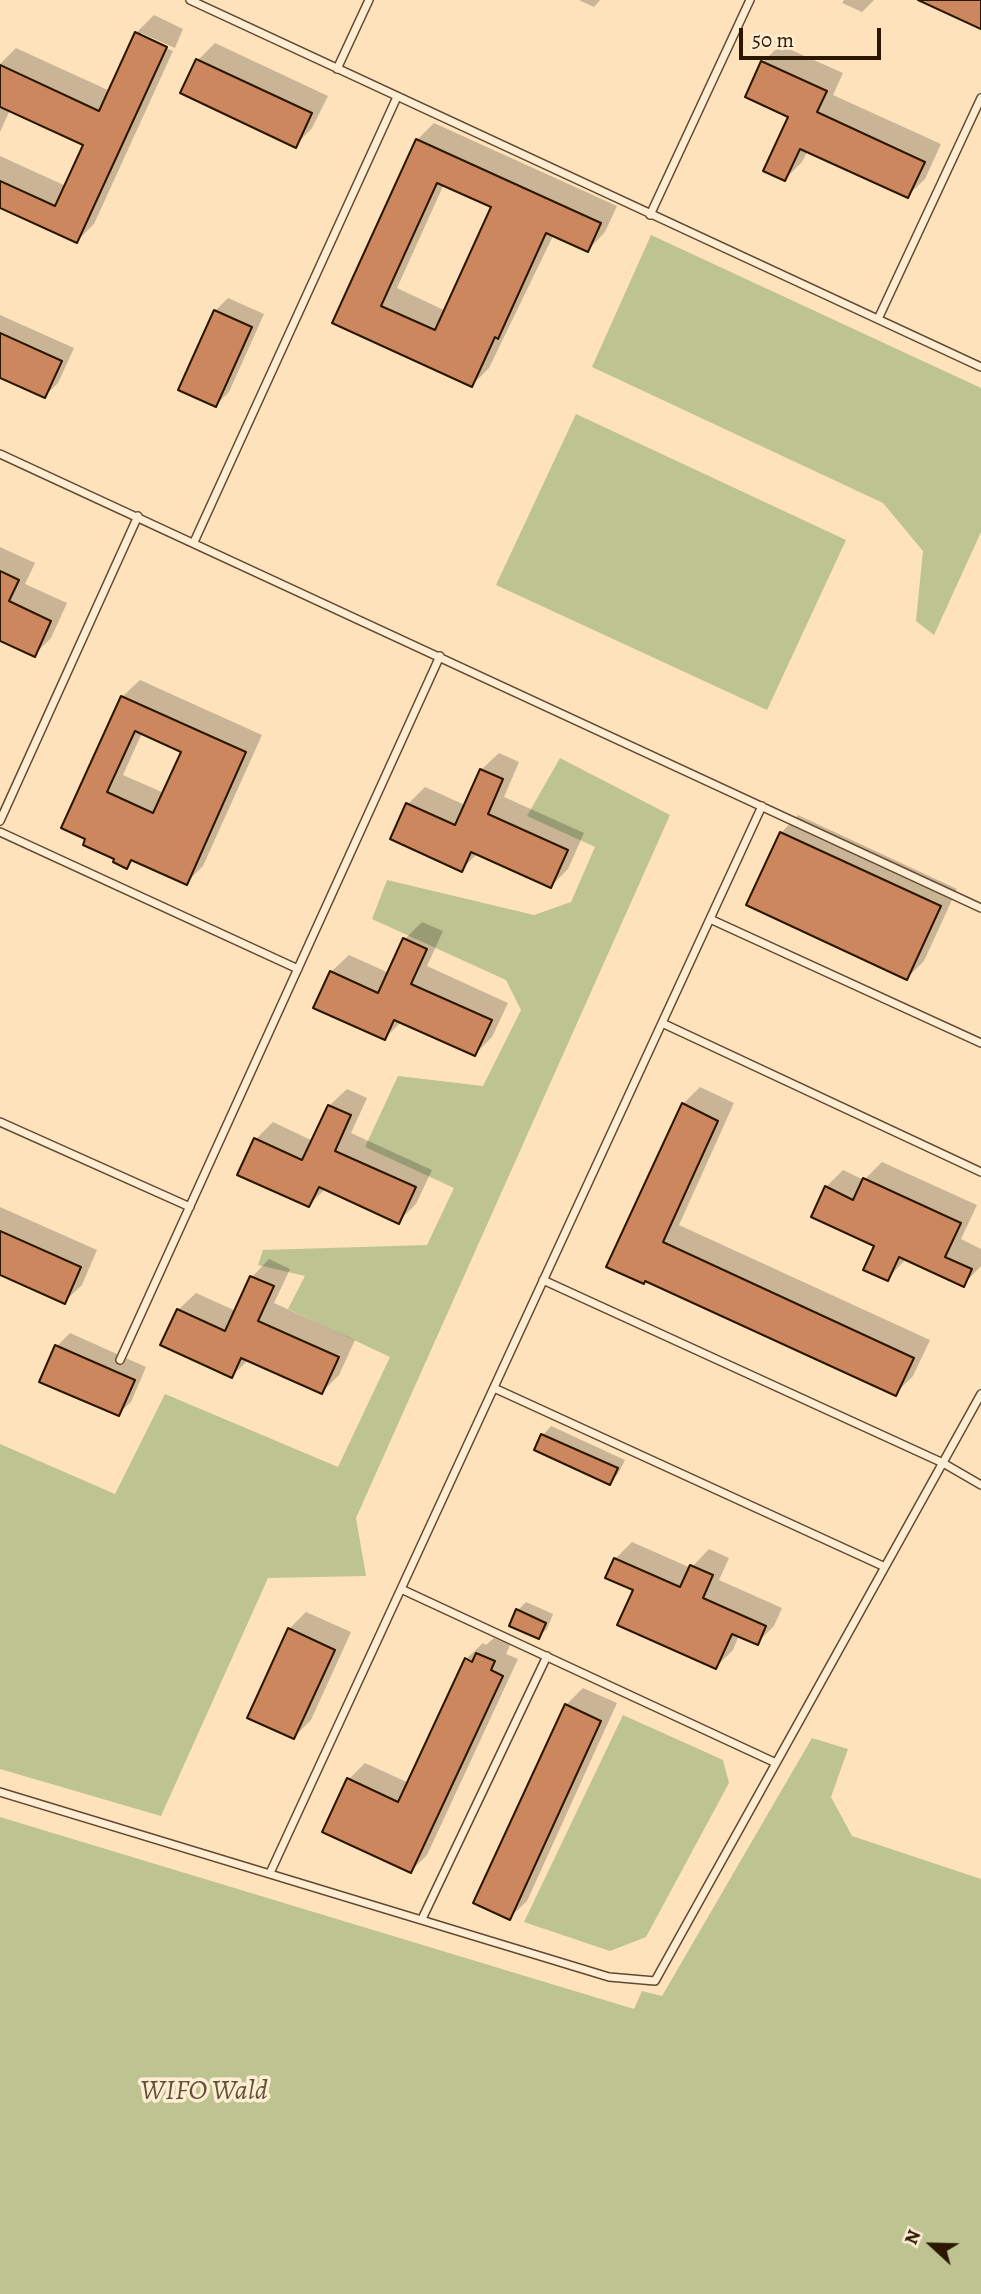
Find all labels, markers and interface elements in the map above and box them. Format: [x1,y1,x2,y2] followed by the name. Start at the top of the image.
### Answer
[743,14,885,58] scale bar
[752,26,794,54] text: 50 m
[140,2075,268,2109] park label: WIFO Wald
[897,2210,967,2280] north arrow
[898,2226,927,2248] text: N

